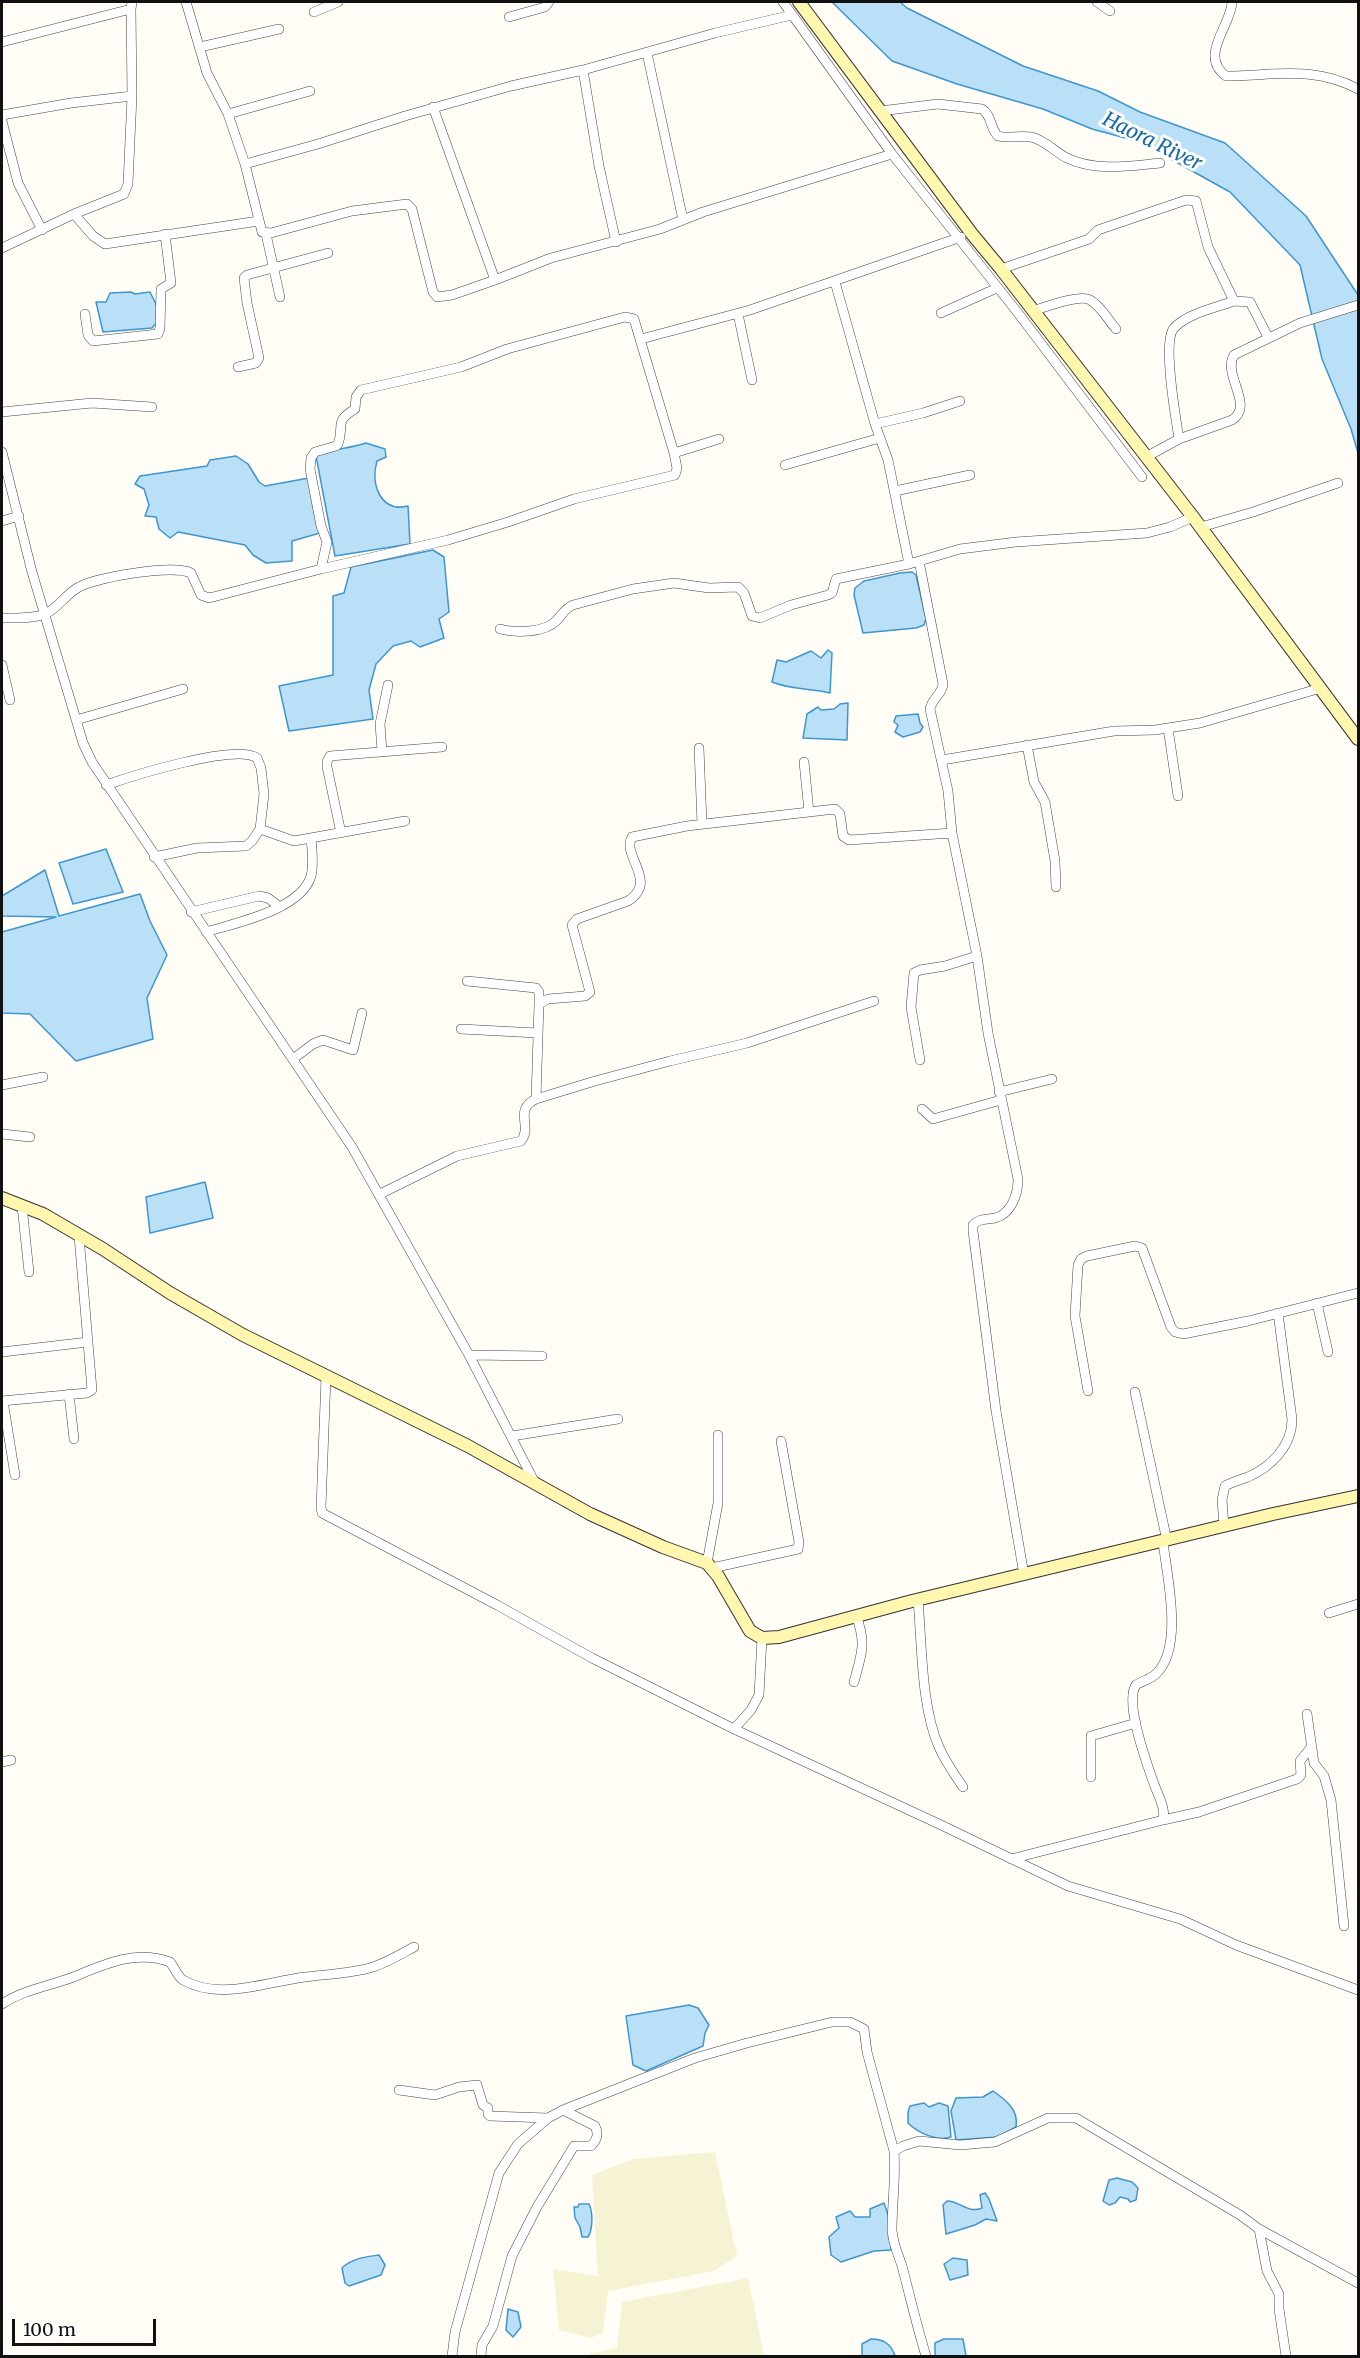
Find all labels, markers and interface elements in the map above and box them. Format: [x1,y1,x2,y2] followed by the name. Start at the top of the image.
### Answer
[1098,108,1206,176] water label: Haora River
[15,2307,159,2345] scale bar
[23,2318,76,2341] text: 100 m

